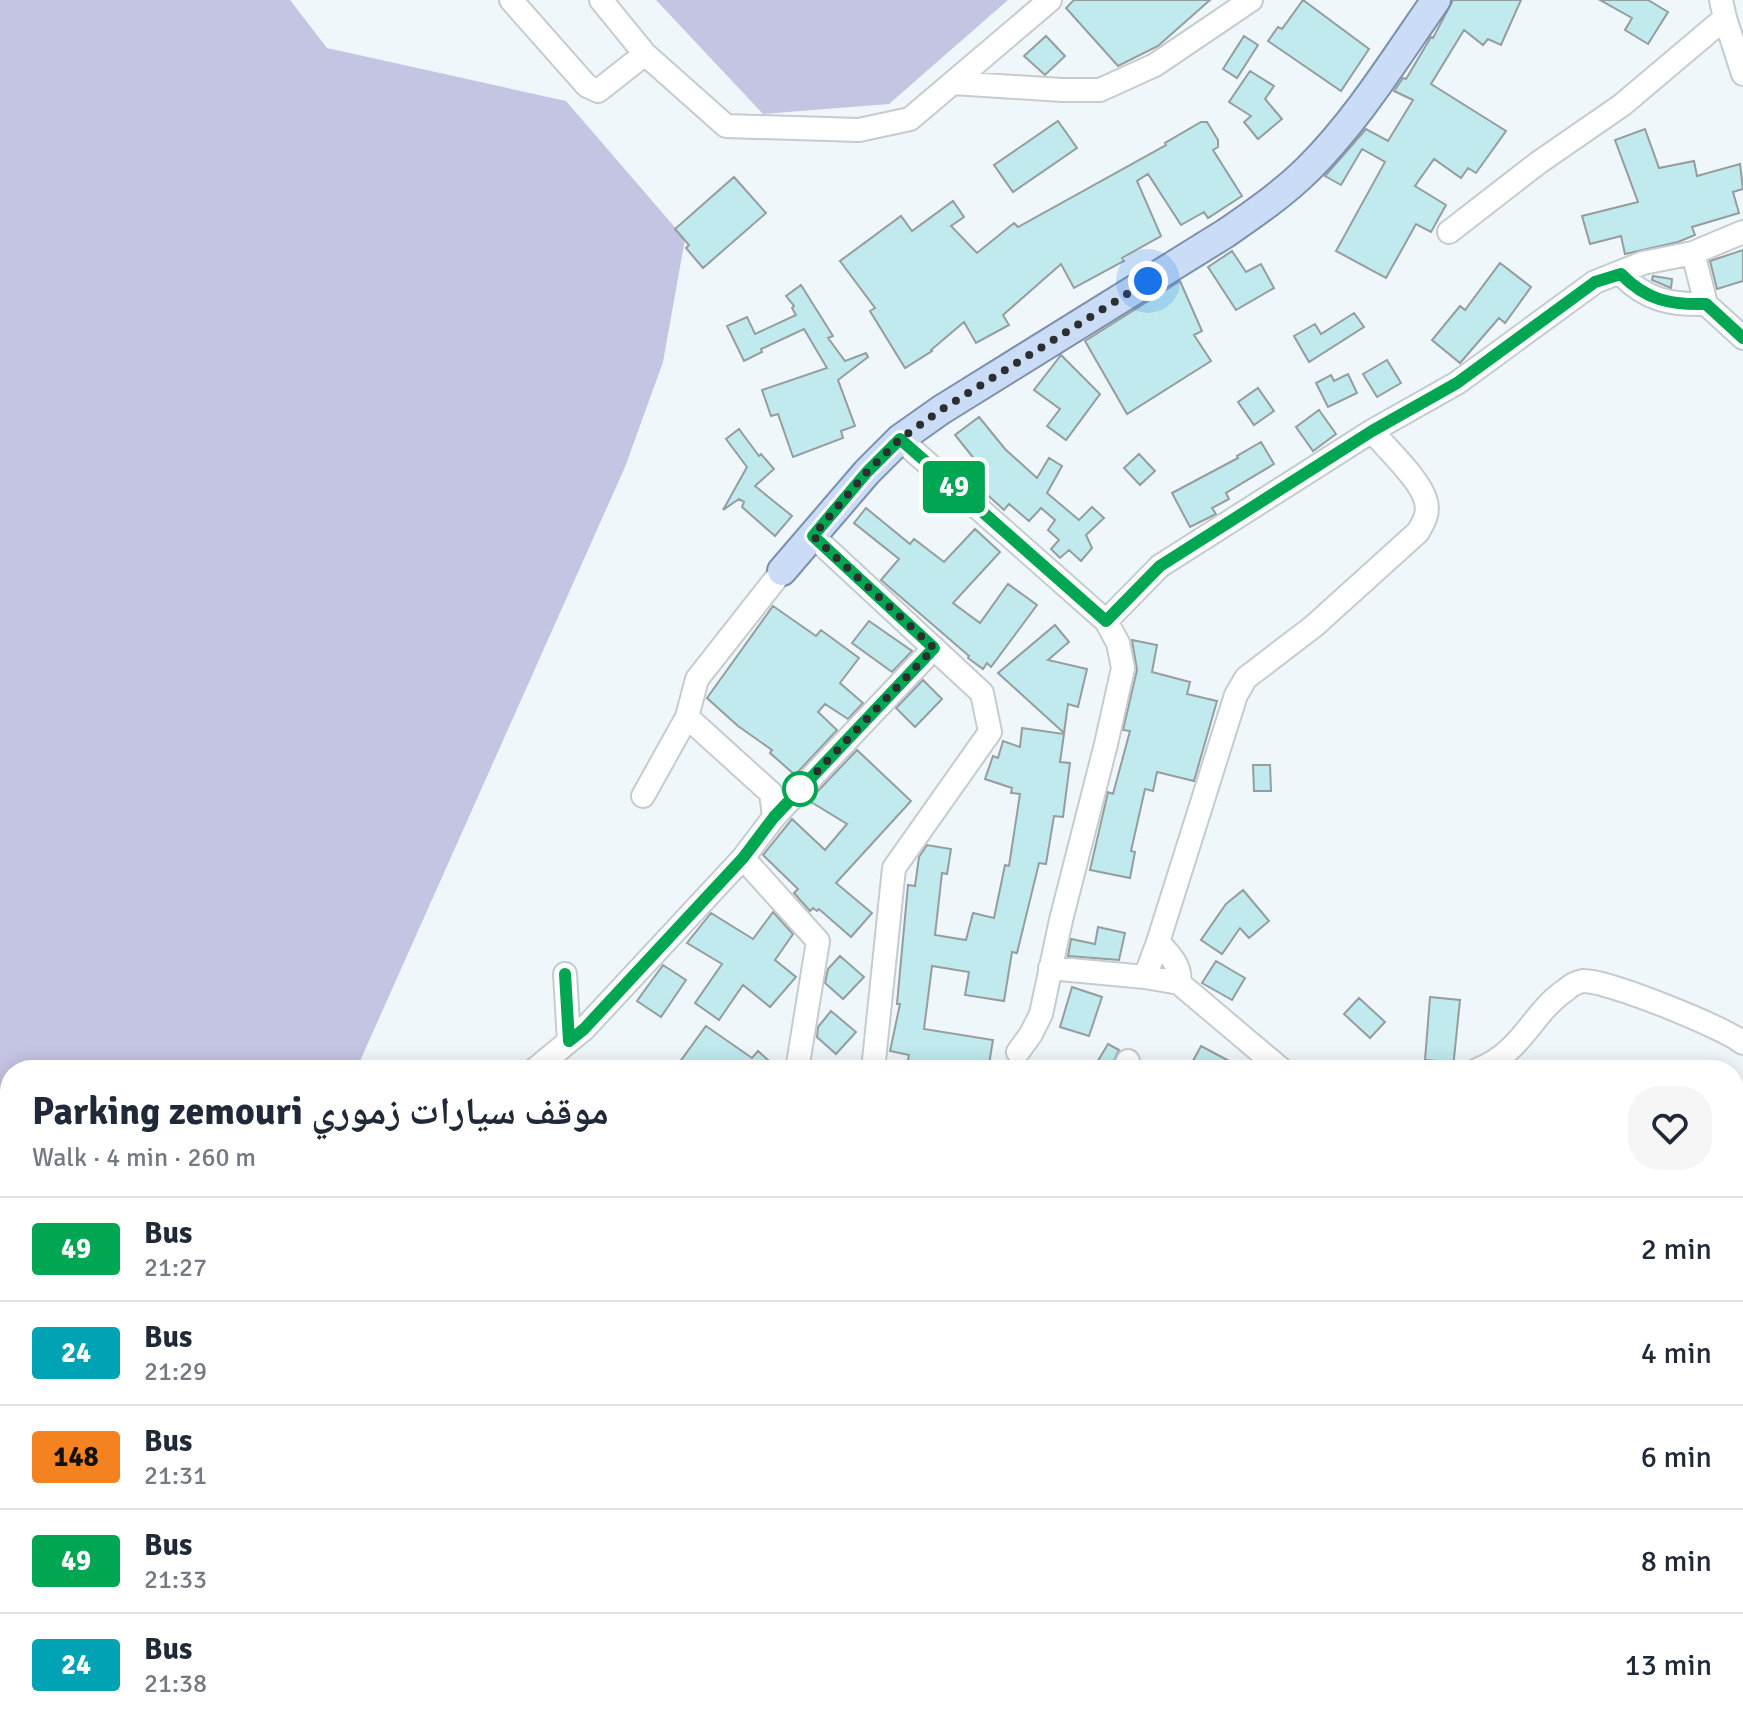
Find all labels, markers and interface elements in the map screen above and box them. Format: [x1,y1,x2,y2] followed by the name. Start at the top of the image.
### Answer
[1128,261,1168,301] your location
[918,461,990,513] line badge: 49
[939,470,969,504] text: 49
[783,772,817,806] unlabelled marker
[1628,1086,1712,1170] button: heart
[32,1088,609,1135] text: Parking zemouri موقف سيارات زموري
[32,1142,256,1174] text: Walk · 4 min · 260 m
[144,1215,192,1252] text: Bus
[1641,1231,1712,1268] text: 2 min
[61,1232,91,1266] text: 49
[144,1252,207,1284] text: 21:27
[144,1319,192,1356] text: Bus
[1641,1335,1712,1372] text: 4 min
[61,1336,91,1370] text: 24
[144,1356,207,1388] text: 21:29
[144,1423,192,1460] text: Bus
[1641,1439,1712,1476] text: 6 min
[53,1440,99,1474] text: 148
[144,1460,207,1492] text: 21:31
[144,1527,192,1564] text: Bus
[1641,1543,1712,1580] text: 8 min
[61,1544,91,1578] text: 49
[144,1564,207,1596] text: 21:33
[144,1631,192,1668] text: Bus
[1625,1647,1712,1684] text: 13 min
[61,1648,91,1682] text: 24
[144,1668,207,1700] text: 21:38

